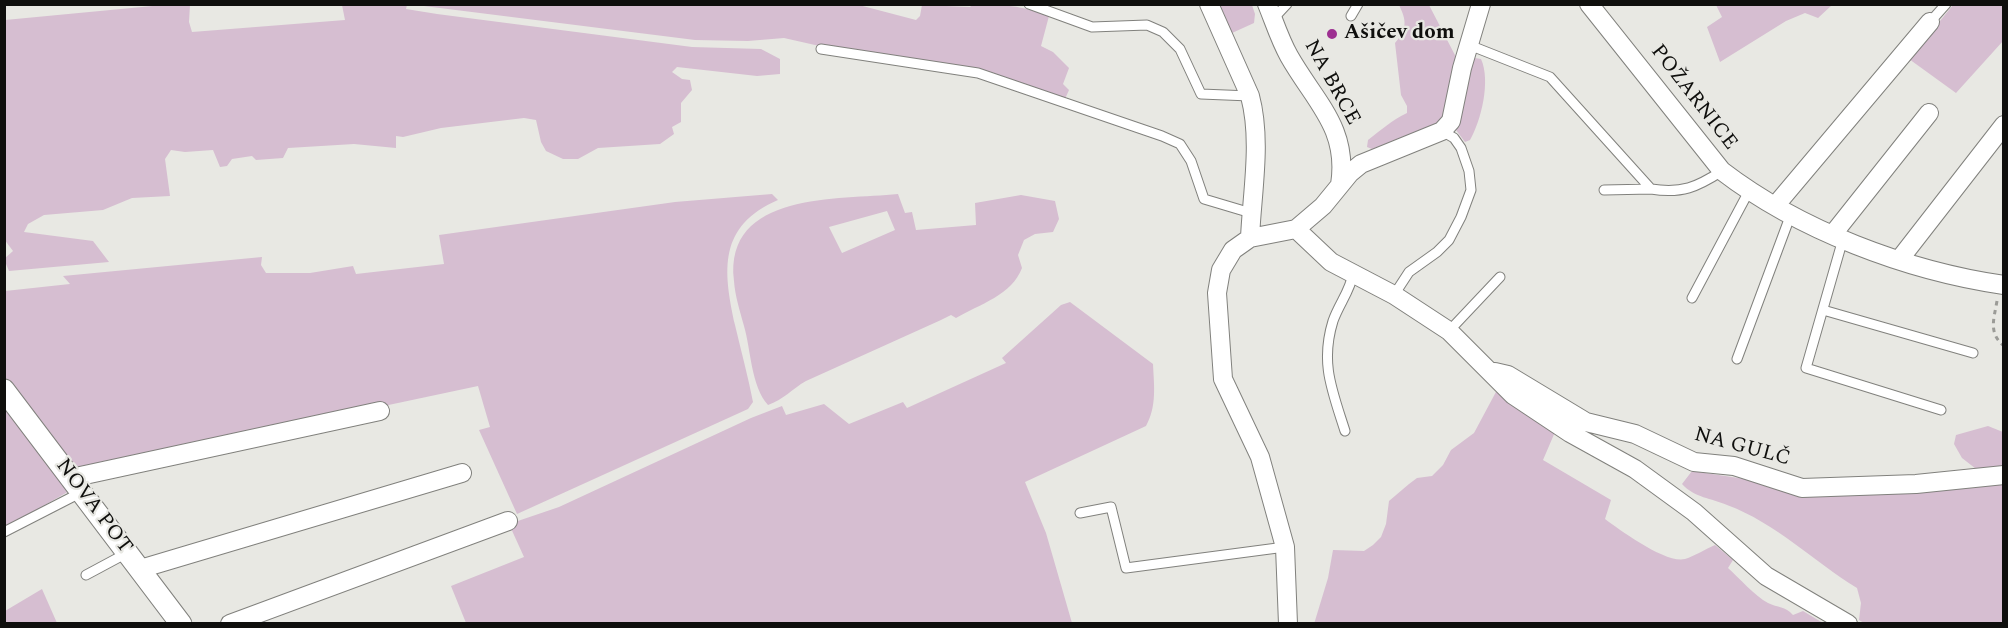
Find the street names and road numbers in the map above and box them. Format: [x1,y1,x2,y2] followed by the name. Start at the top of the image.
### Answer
[1297,36,1365,130] street label: NA BRCE
[1644,40,1742,156] street label: POŽARNICE
[1691,423,1793,473] street label: NA GULČ
[49,455,137,559] street label: NOVA POT

